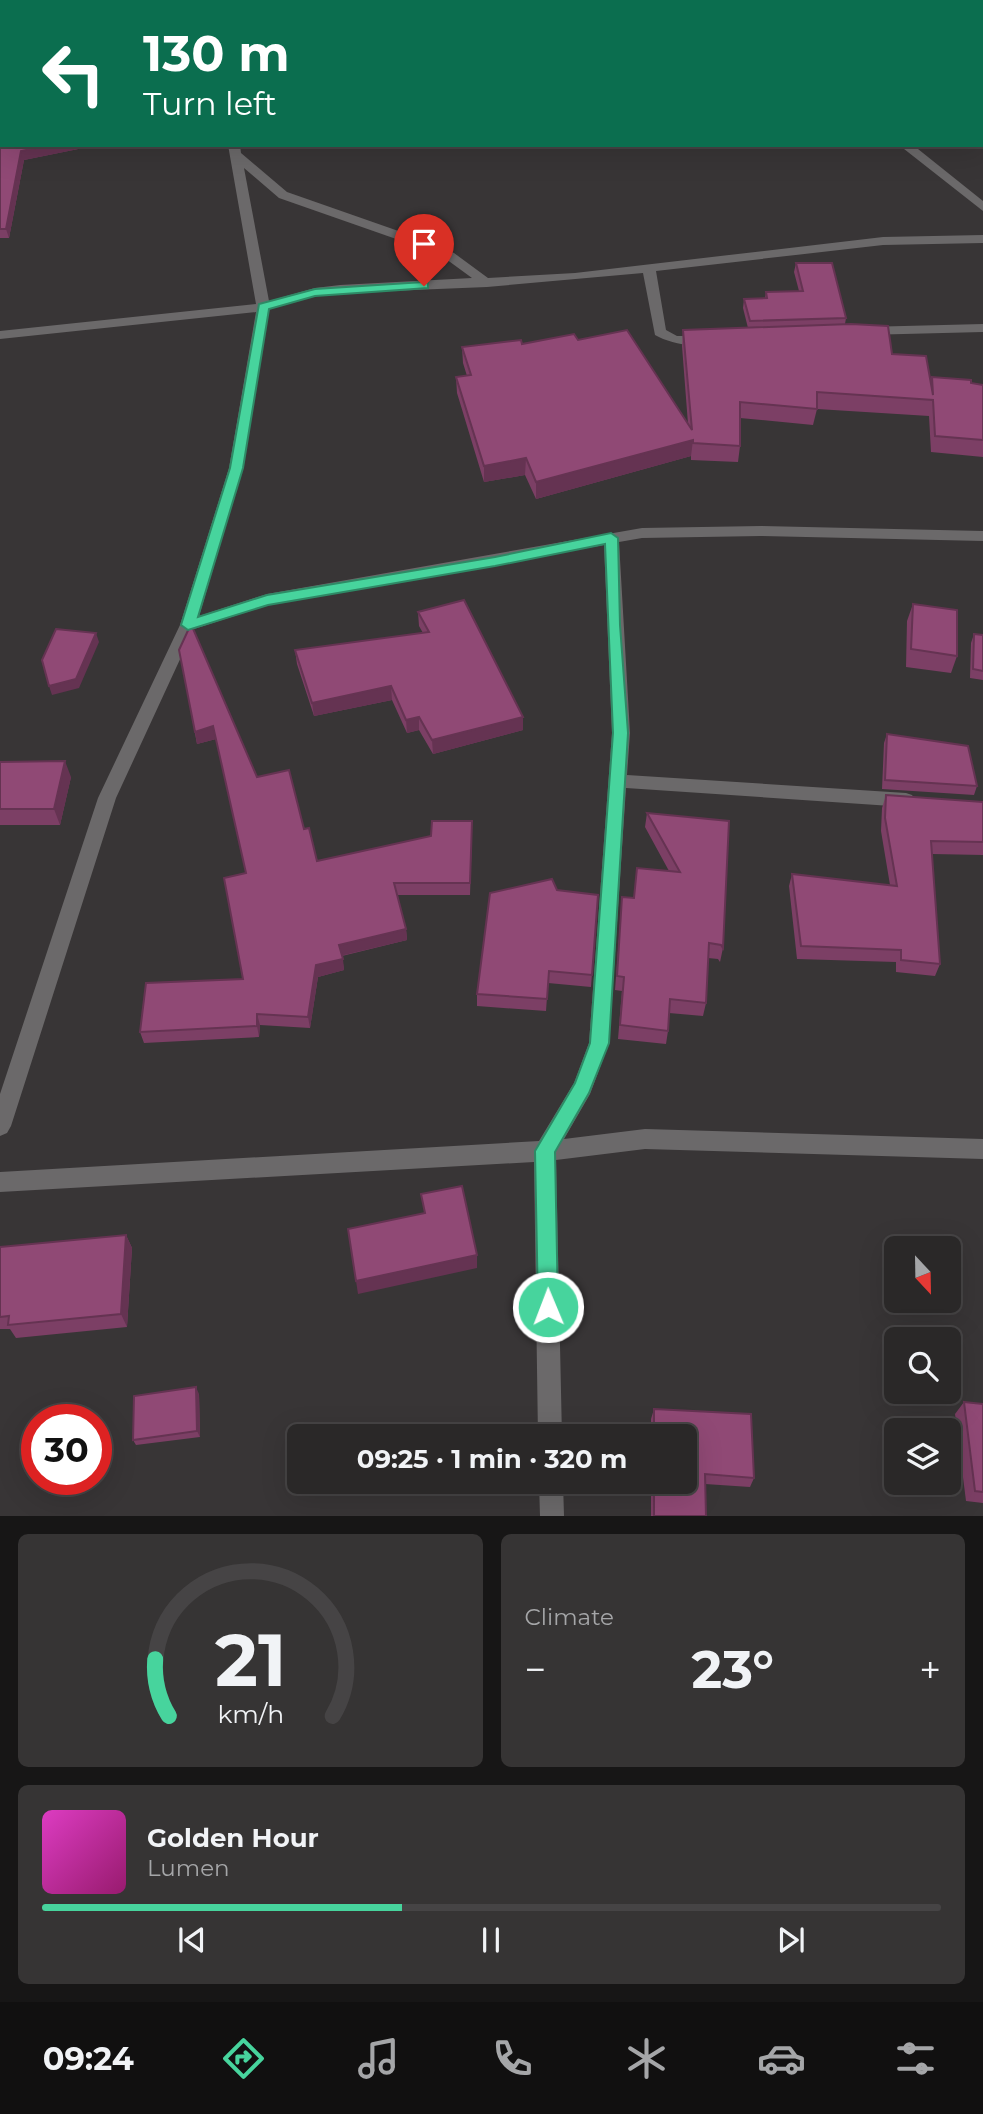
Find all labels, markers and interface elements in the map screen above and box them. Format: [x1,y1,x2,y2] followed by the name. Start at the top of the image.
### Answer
[143,24,290,83] text: 130 m
[28,28,119,119] icon: left
[143,84,277,123] text: Turn left
[394,214,454,286] pin
[405,225,443,263] icon: arrive
[884,1236,961,1312] north arrow
[884,1236,961,1495] map controls
[511,1270,585,1344] position arrow
[884,1327,961,1404] button: search
[21,1404,112,1495] speed limit sign: 30
[884,1418,961,1495] button: layers
[357,1443,627,1475] text: 09:25 · 1 min · 320 m
[525,1603,614,1631] text: Climate
[215,1617,286,1705] text: 21
[692,1638,774,1701] text: 23°
[525,1646,546,1693] text: −
[919,1646,941,1693] text: +
[217,1699,284,1729] text: km/h
[147,1822,319,1854] text: Golden Hour
[147,1854,230,1882] text: Lumen
[173,1921,211,1959] icon: previous
[472,1921,510,1959] icon: pause
[772,1921,810,1959] icon: next
[219,2034,268,2083] icon: directions
[354,2034,403,2083] icon: music
[488,2034,537,2083] icon: phone
[622,2034,671,2083] icon: climate
[757,2034,806,2083] icon: car
[891,2034,940,2083] icon: filters
[43,2039,134,2078] text: 09:24

